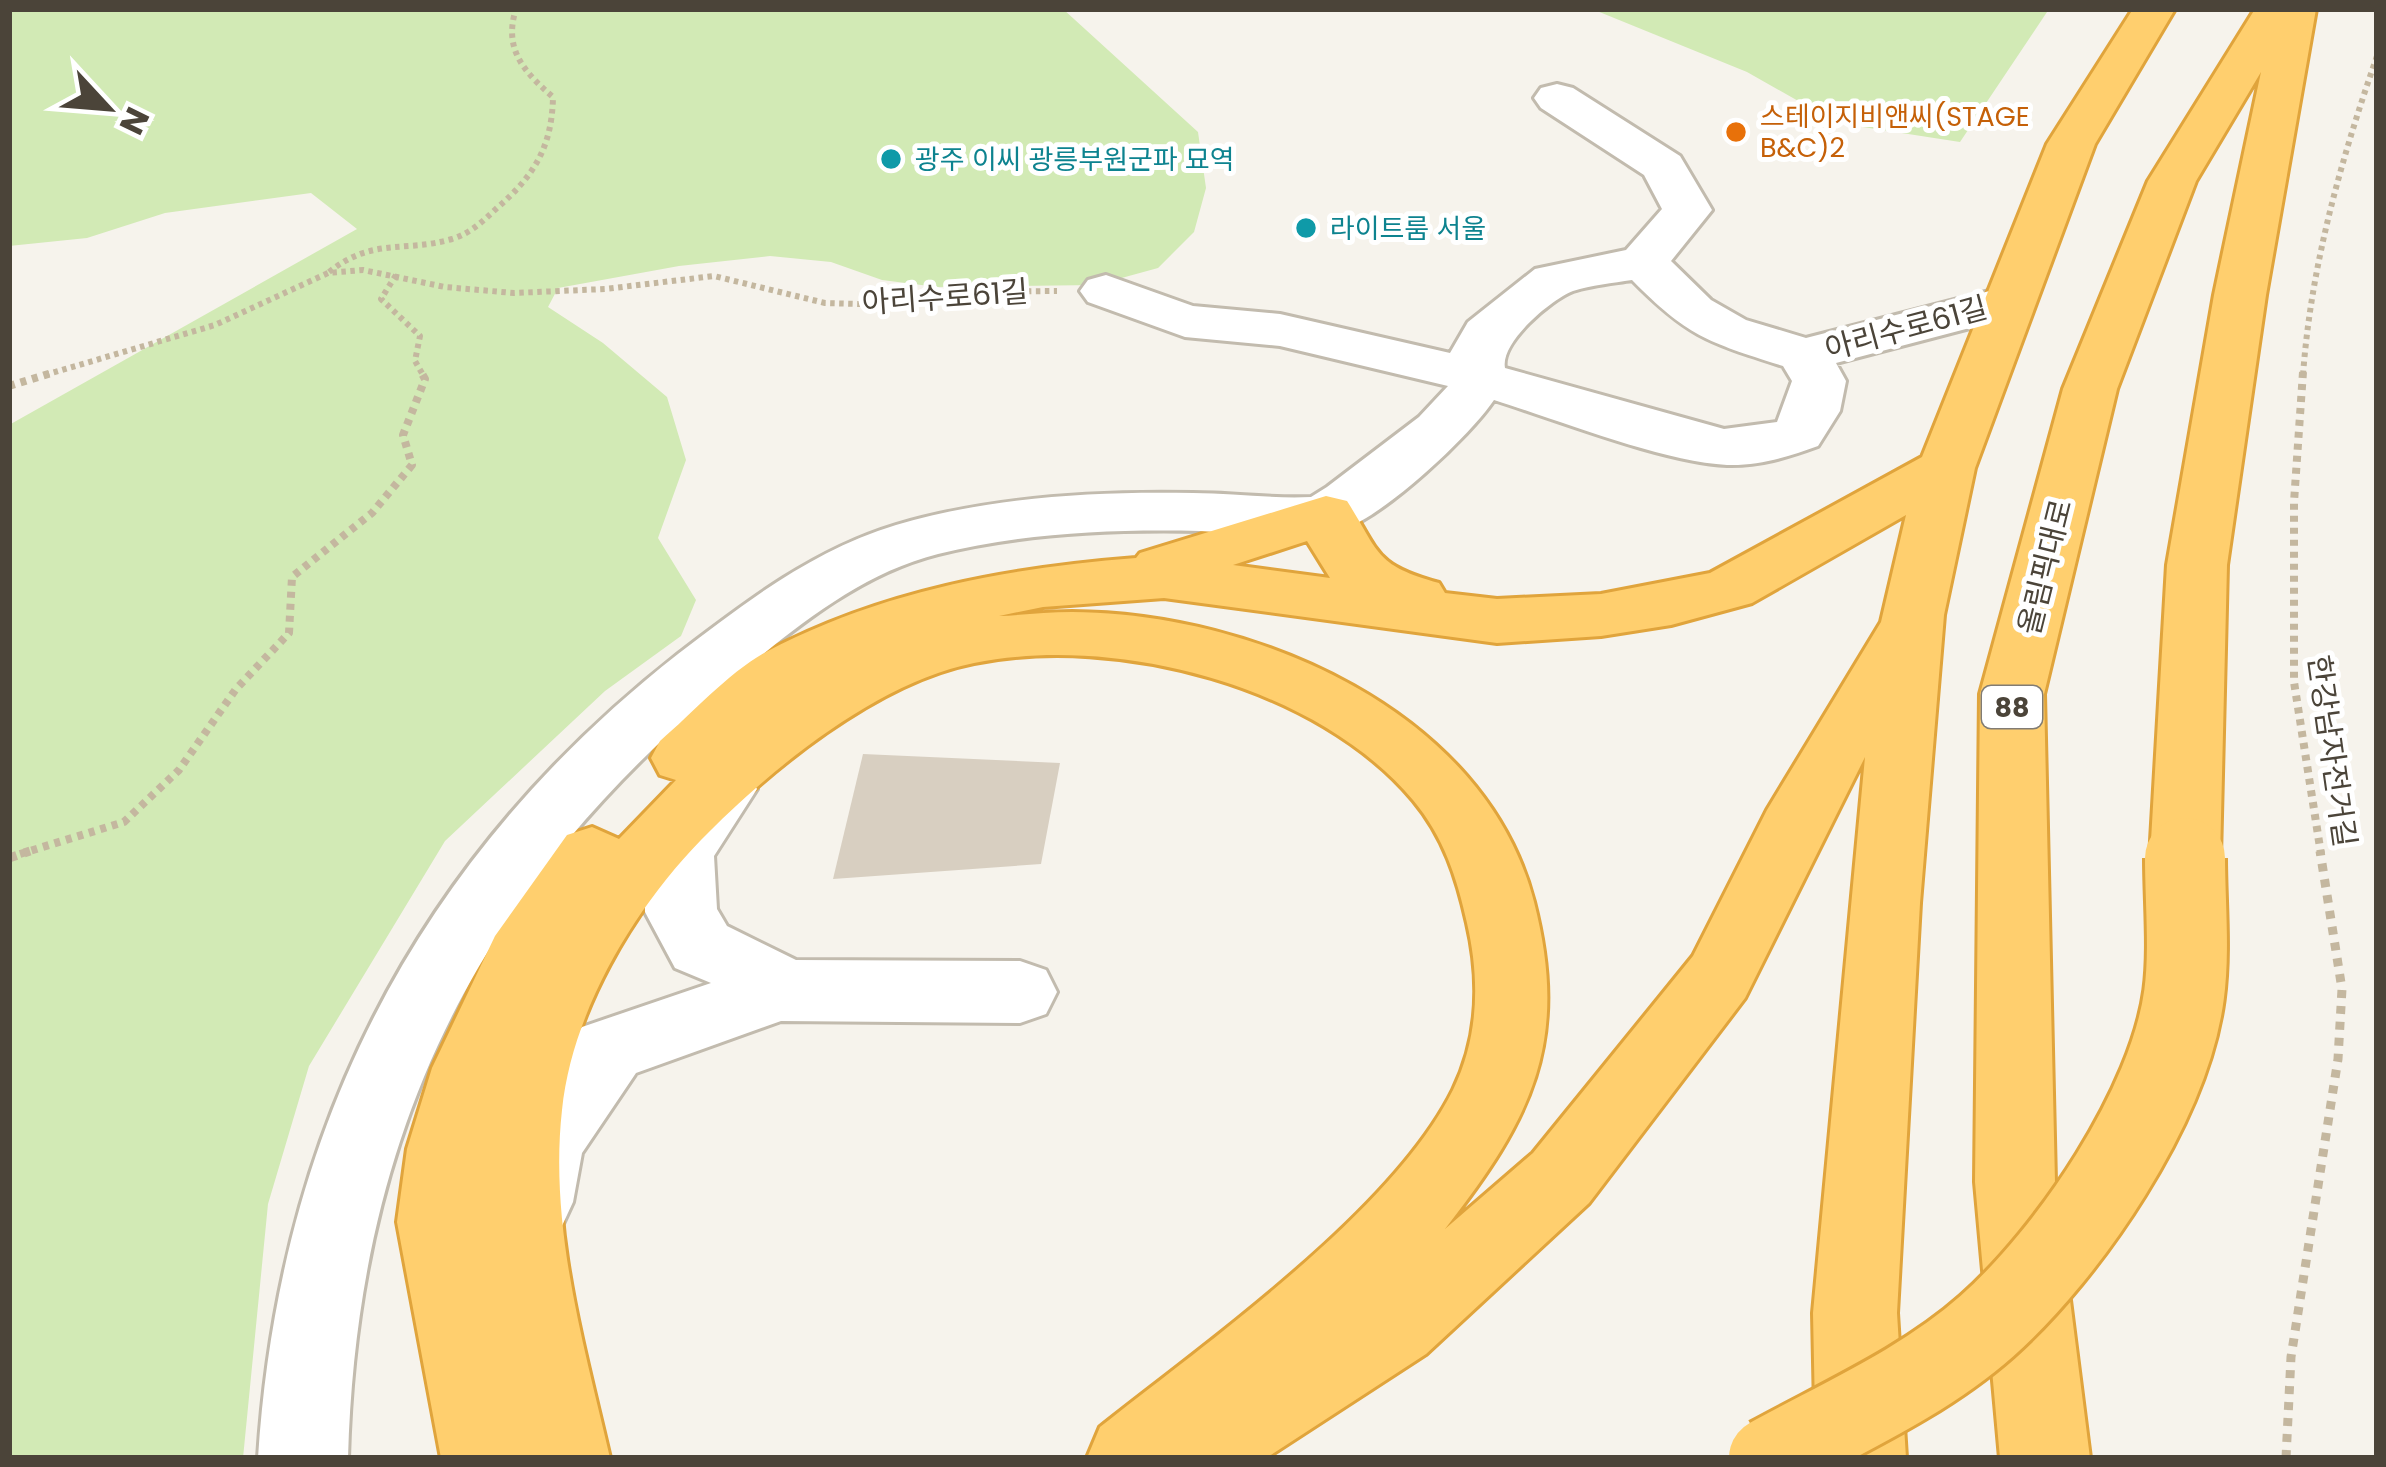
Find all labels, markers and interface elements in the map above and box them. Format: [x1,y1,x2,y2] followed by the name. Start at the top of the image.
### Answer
[48,48,168,168] north arrow
[1760,98,2030,166] place label: 스테이지비앤씨(STAGE B&C)2
[108,99,161,142] text: N
[1723,119,1749,145] marker: 스테이지비앤씨(STAGE B&C)2
[915,141,1235,178] place label: 광주 이씨 광릉부원군파 묘역
[878,146,904,172] marker: 광주 이씨 광릉부원군파 묘역
[1330,210,1486,247] place label: 라이트룸 서울
[1293,215,1319,241] marker: 라이트룸 서울
[860,270,1030,324] street label: 아리수로61길
[1820,286,1992,370] street label: 아리수로61길
[2007,495,2083,639] street label: 올림픽대로
[2297,652,2367,850] street label: 한강남자전거길
[1982,686,2042,728] road number: 88

